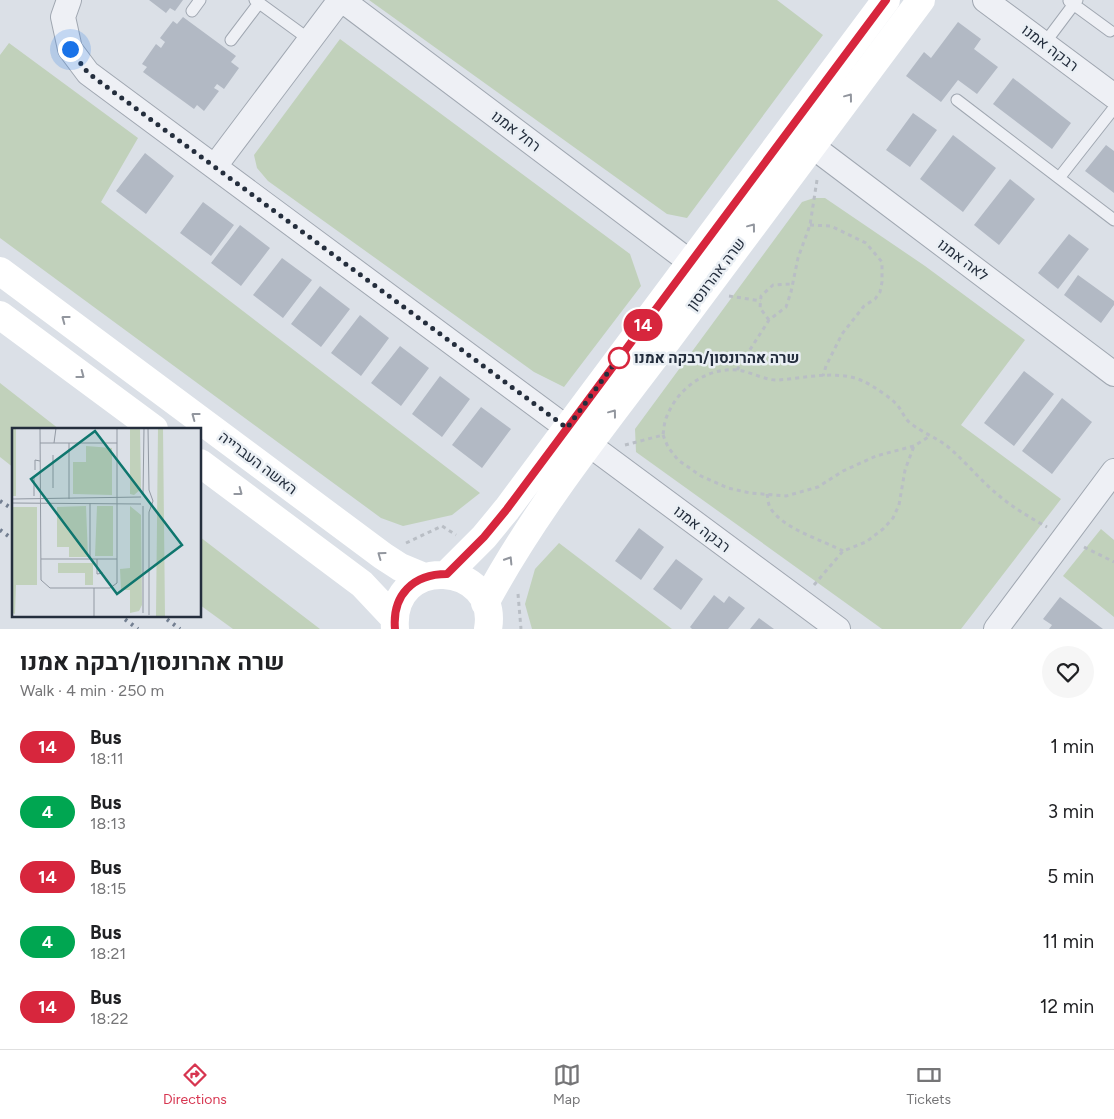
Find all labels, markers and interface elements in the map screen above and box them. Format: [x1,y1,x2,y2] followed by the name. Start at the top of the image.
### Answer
[1018,21,1082,75] street label: רבקה אמנו
[58,37,83,62] your location
[843,93,852,103] one-way arrow
[488,107,544,155] street label: רחל אמנו
[746,223,755,233] one-way arrow
[683,234,749,314] street label: שרה אהרונסון
[934,235,992,285] street label: לאה אמנו
[620,309,666,341] line badge: 14
[634,314,653,336] text: 14
[61,316,71,325] one-way arrow
[608,347,630,369] marker: שרה אהרונסון/רבקה אמנו
[634,349,799,367] place label: שרה אהרונסון/רבקה אמנו
[75,369,85,378] one-way arrow
[607,410,615,419] one-way arrow
[191,413,201,422] one-way arrow
[12,428,201,616] inset map
[215,428,301,498] street label: האשה העברייה
[233,487,242,495] one-way arrow
[670,502,734,556] street label: רבקה אמנו
[378,552,387,561] one-way arrow
[502,556,512,565] one-way arrow
[1042,646,1094,698] button: heart
[20,647,285,676] text: שרה אהרונסון/רבקה אמנו
[20,681,164,700] text: Walk · 4 min · 250 m
[90,726,121,749] text: Bus
[1050,735,1094,758] text: 1 min
[38,736,57,758] text: 14
[90,749,124,768] text: 18:11
[90,791,121,814] text: Bus
[1048,800,1094,823] text: 3 min
[42,801,53,823] text: 4
[90,814,126,833] text: 18:13
[90,856,121,879] text: Bus
[1047,865,1094,888] text: 5 min
[38,866,57,888] text: 14
[90,879,126,898] text: 18:15
[90,921,121,944] text: Bus
[1042,930,1094,953] text: 11 min
[42,931,53,953] text: 4
[90,944,126,963] text: 18:21
[90,986,121,1009] text: Bus
[1040,995,1094,1018] text: 12 min
[38,996,57,1018] text: 14
[90,1009,128,1028] text: 18:22
[163,1061,227,1108] tab: Directions
[553,1061,581,1108] tab: Map
[906,1061,951,1108] tab: Tickets

